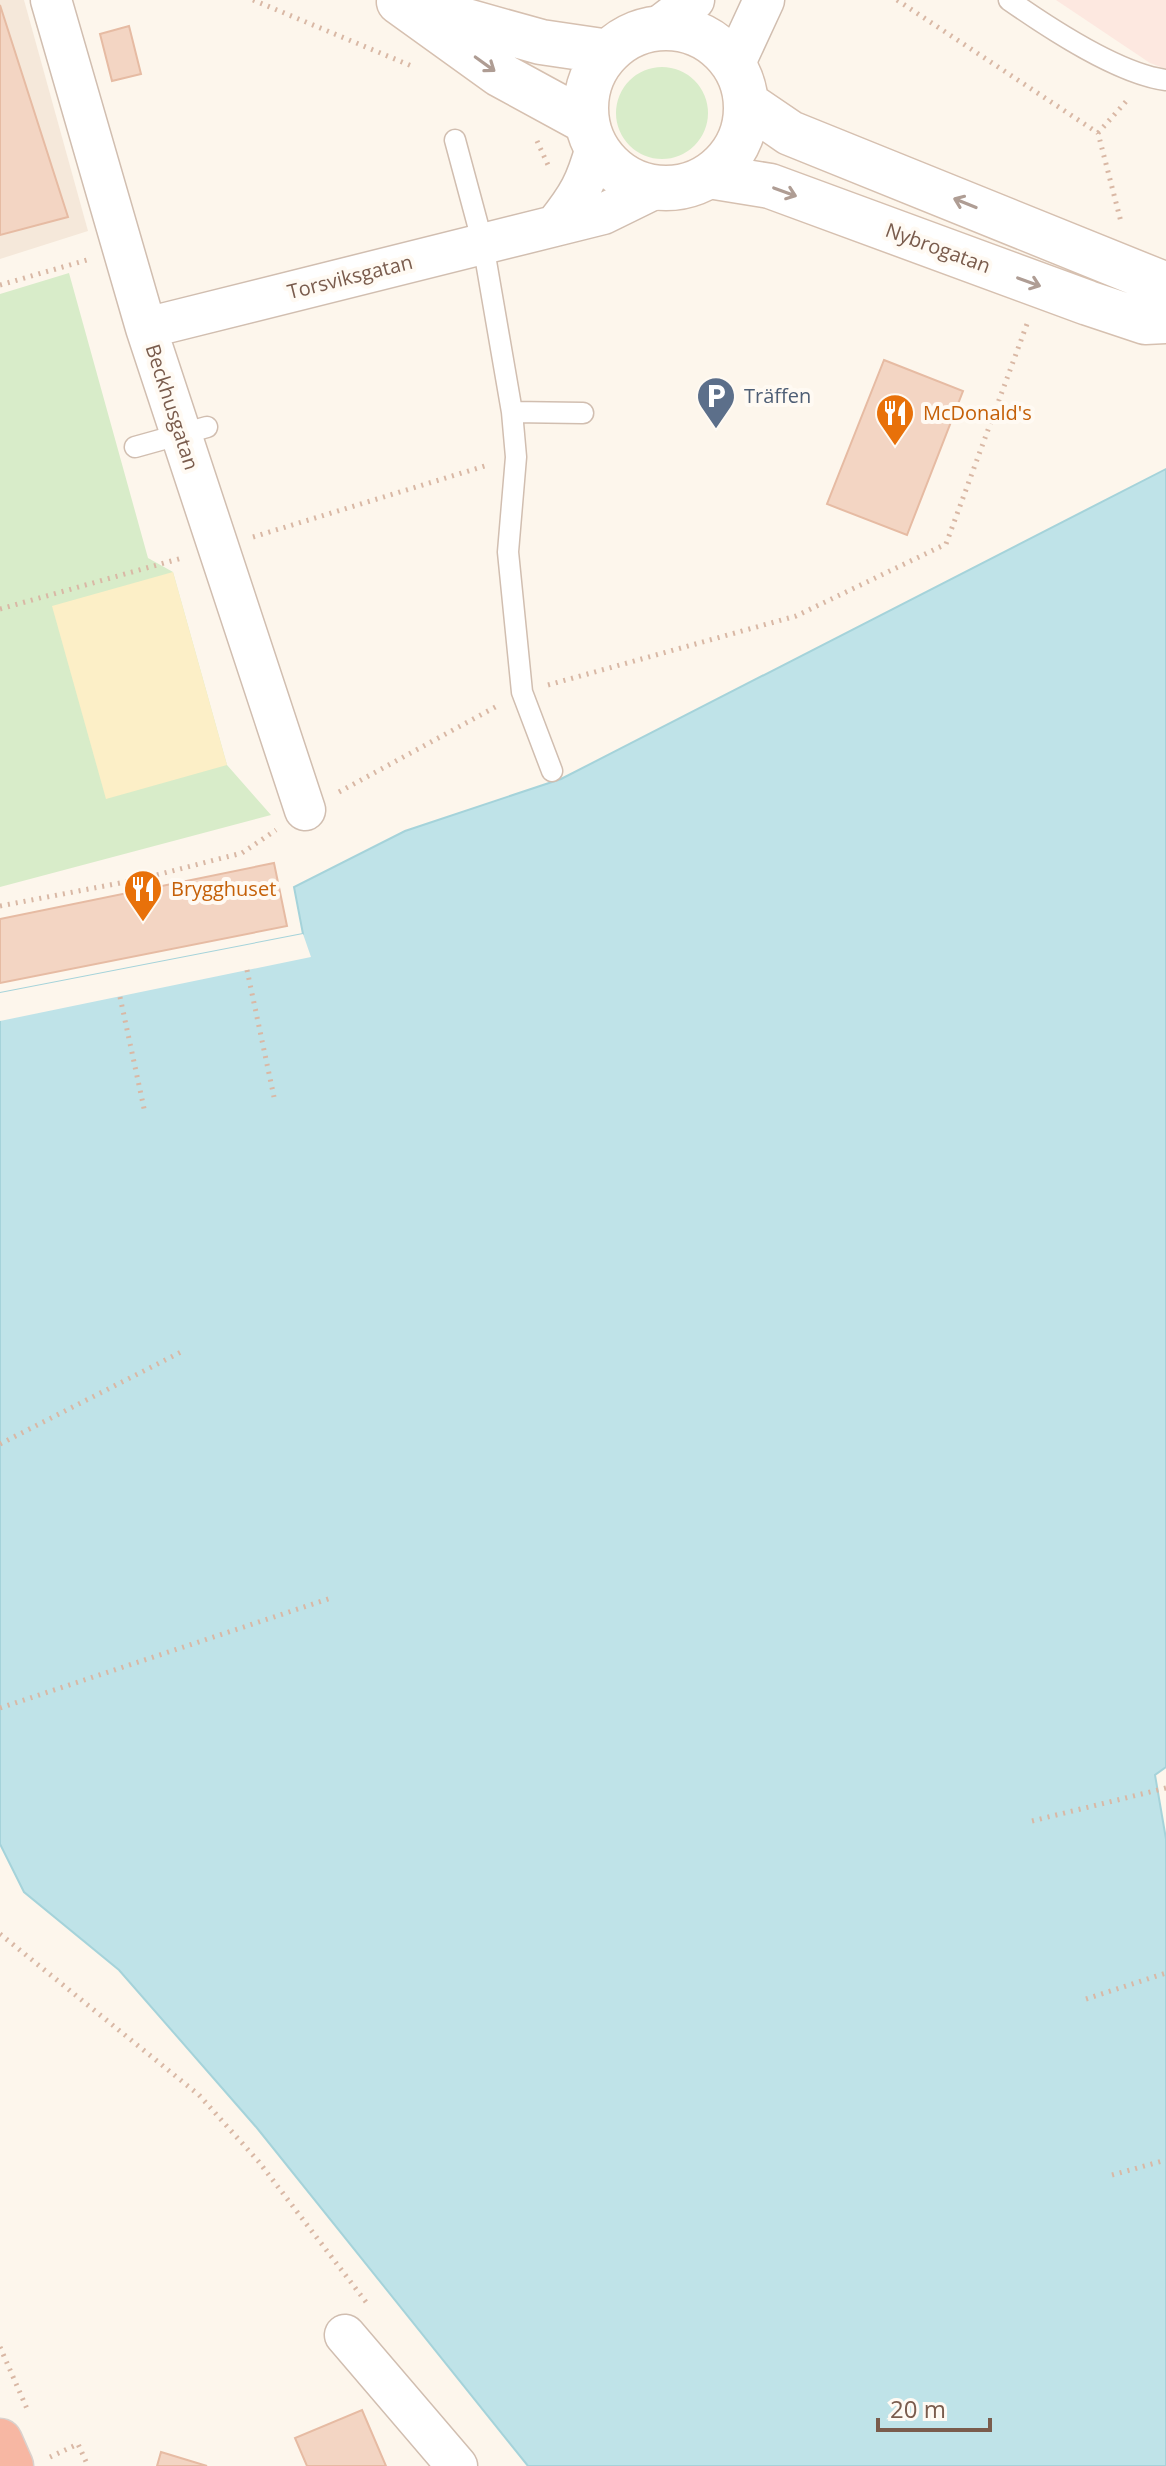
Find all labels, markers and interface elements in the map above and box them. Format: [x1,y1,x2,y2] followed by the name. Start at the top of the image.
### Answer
[474,55,495,72] one-way arrow
[773,186,797,200] one-way arrow
[953,195,978,210] one-way arrow
[882,216,994,279] street label: Nybrogatan
[284,248,415,305] street label: Torsviksgatan
[1016,276,1041,290] one-way arrow
[139,340,206,473] street label: Beckhusgatan
[695,375,737,430] parking icon: Träffen
[744,382,811,409] place label: Träffen
[874,392,916,447] restaurant icon: McDonald's
[923,399,1032,426] place label: McDonald's
[122,868,164,923] restaurant icon: Brygghuset
[171,875,276,902] place label: Brygghuset
[878,2382,990,2432] scale bar
[890,2392,946,2425] text: 20 m

